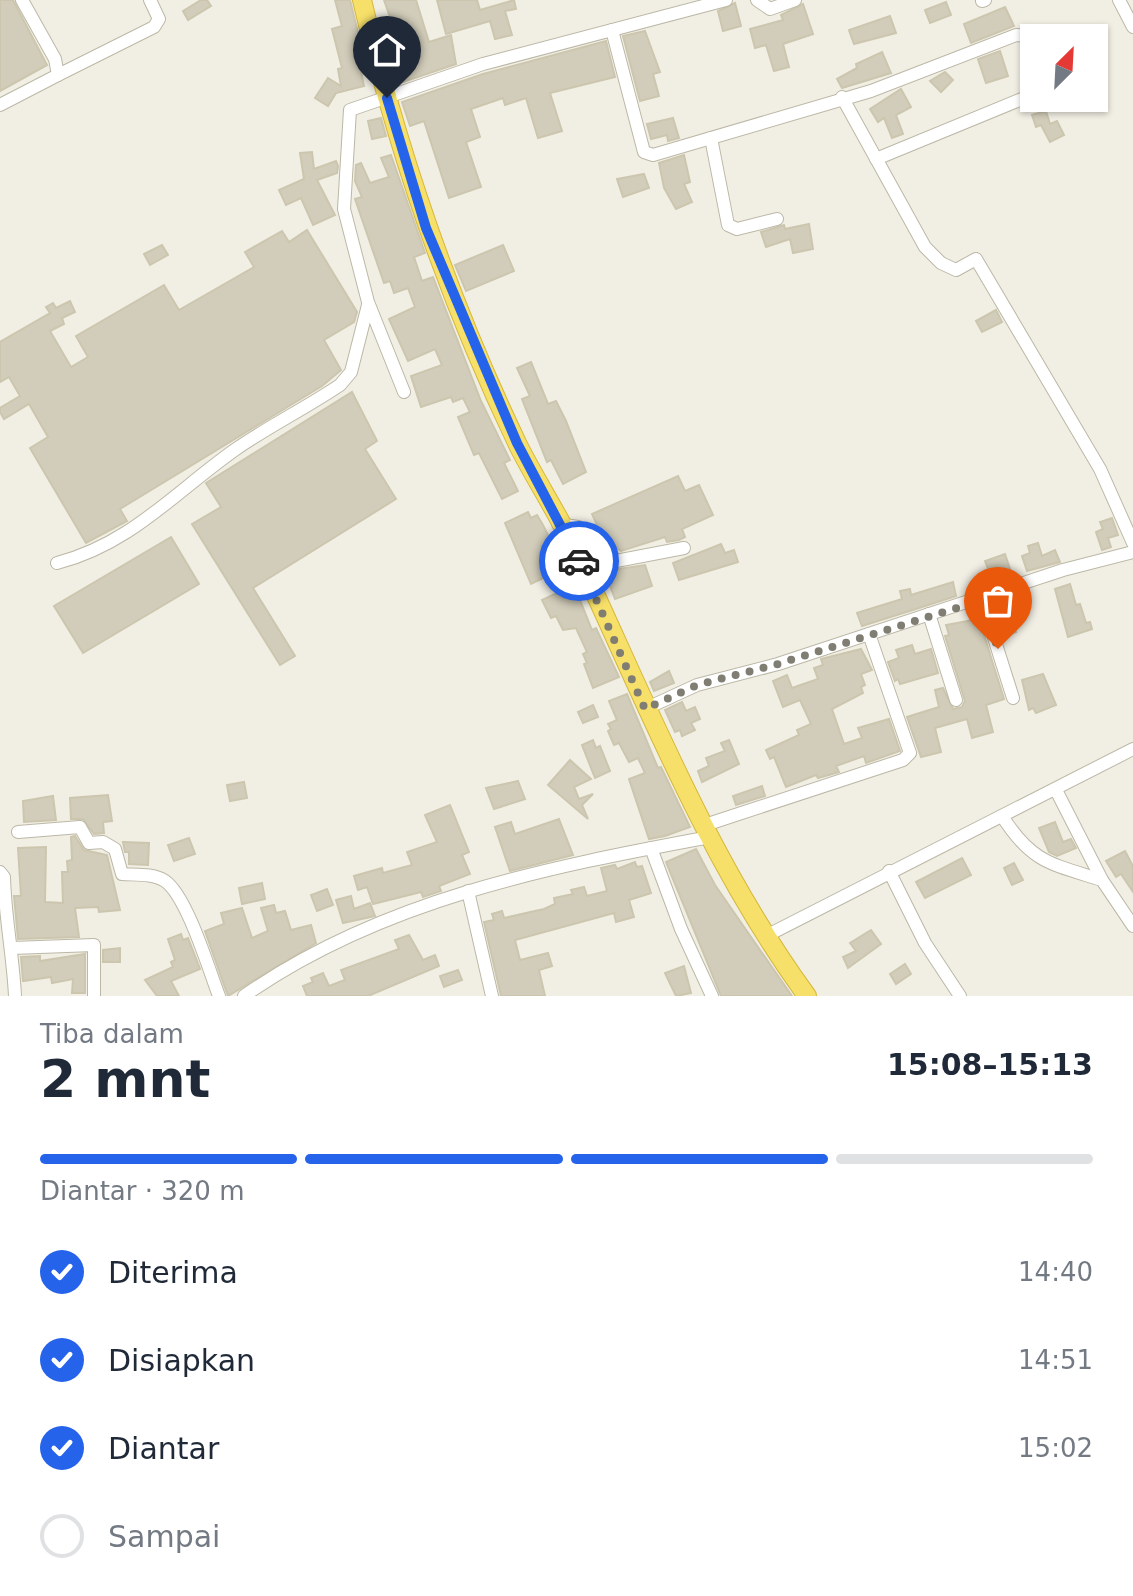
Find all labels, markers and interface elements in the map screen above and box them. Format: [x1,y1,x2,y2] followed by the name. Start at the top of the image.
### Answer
[353,16,421,98] pin
[1020,24,1108,112] north arrow
[1020,24,1108,112] map controls
[365,28,409,72] icon: home
[539,521,619,601] courier
[557,539,601,583] icon: car
[964,567,1032,649] pin
[976,579,1020,623] icon: bag
[40,1019,184,1049] text: Tiba dalam
[887,1047,1093,1082] text: 15:08–15:13
[40,1049,210,1109] text: 2 mnt
[40,1176,244,1206] text: Diantar · 320 m
[40,1250,84,1294] icon: check
[108,1255,238,1290] text: Diterima
[1018,1257,1093,1287] text: 14:40
[40,1338,84,1382] icon: check
[108,1343,255,1378] text: Disiapkan
[1018,1345,1093,1375] text: 14:51
[40,1426,84,1470] icon: check
[108,1431,219,1466] text: Diantar
[1018,1433,1093,1463] text: 15:02
[108,1519,220,1554] text: Sampai

